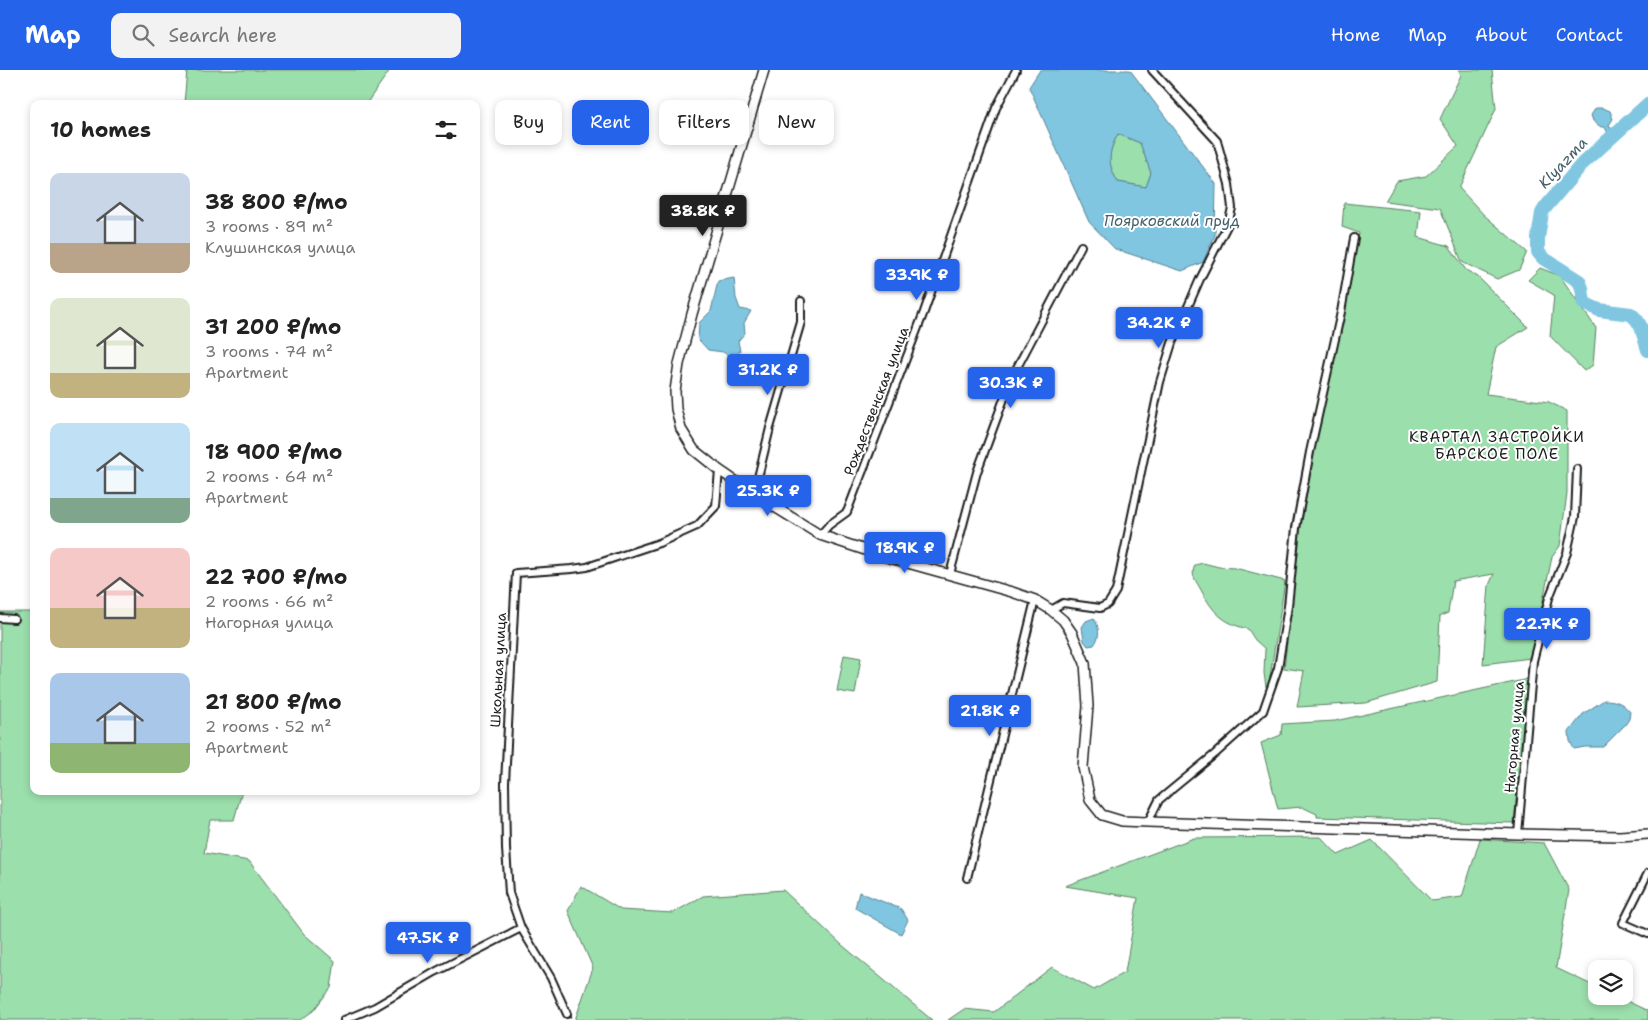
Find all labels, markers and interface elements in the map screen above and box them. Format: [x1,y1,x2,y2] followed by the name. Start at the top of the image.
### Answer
[111,13,461,58] search box
[25,19,81,51] text: Map
[129,21,157,49] icon: search
[169,23,277,48] text: Search here
[1331,23,1380,47] text: Home
[1408,23,1447,47] text: Map
[1475,23,1528,47] text: About
[1556,23,1623,47] text: Contact
[495,100,562,145] chip: Buy
[572,100,649,145] chip: Rent
[659,100,749,145] chip: Filters
[759,100,834,145] chip: New
[50,116,151,144] text: 10 homes
[432,116,460,144] icon: filters
[1534,133,1592,193] water label: Klyazma
[205,188,348,216] text: 38 800 ₽/mo
[90,193,150,253] icon: home
[657,194,749,237] pin: 38.8K ₽
[671,200,735,221] text: 38.8K ₽
[1104,211,1240,231] water label: Поярковский пруд
[205,216,333,237] text: 3 rooms · 89 m²
[205,237,355,258] text: Клушинская улица
[871,258,963,301] pin: 33.9K ₽
[886,264,948,285] text: 33.9K ₽
[1113,306,1205,349] pin: 34.2K ₽
[1127,312,1191,333] text: 34.2K ₽
[205,313,341,341] text: 31 200 ₽/mo
[90,318,150,378] icon: home
[839,324,913,478] street label: Рождественская улица
[205,341,333,362] text: 3 rooms · 74 m²
[722,354,814,396] pin: 31.2K ₽
[738,359,798,380] text: 31.2K ₽
[205,362,288,383] text: Apartment
[965,366,1057,409] pin: 30.3K ₽
[979,372,1043,393] text: 30.3K ₽
[1409,426,1585,464] district label: КВАРТАЛ ЗАСТРОЙКИ БАРСКОЕ ПОЛЕ
[205,438,342,466] text: 18 900 ₽/mo
[90,443,150,503] icon: home
[205,466,333,487] text: 2 rooms · 64 m²
[722,474,814,517] pin: 25.3K ₽
[736,480,800,501] text: 25.3K ₽
[205,487,288,508] text: Apartment
[859,532,951,574] pin: 18.9K ₽
[875,537,935,558] text: 18.9K ₽
[205,563,347,591] text: 22 700 ₽/mo
[90,568,150,628] icon: home
[205,591,333,612] text: 2 rooms · 66 m²
[1501,608,1593,650] pin: 22.7K ₽
[205,612,333,633] text: Нагорная улица
[486,612,510,728] street label: Школьная улица
[1515,613,1579,634] text: 22.7K ₽
[1500,680,1528,794] street label: Нагорная улица
[205,688,342,716] text: 21 800 ₽/mo
[90,693,150,753] icon: home
[944,694,1036,737] pin: 21.8K ₽
[960,700,1020,721] text: 21.8K ₽
[205,716,332,737] text: 2 rooms · 52 m²
[205,737,288,758] text: Apartment
[382,922,474,964] pin: 47.5K ₽
[397,927,459,948] text: 47.5K ₽
[1588,960,1633,1005] map controls
[1588,960,1633,1005] button: layers

